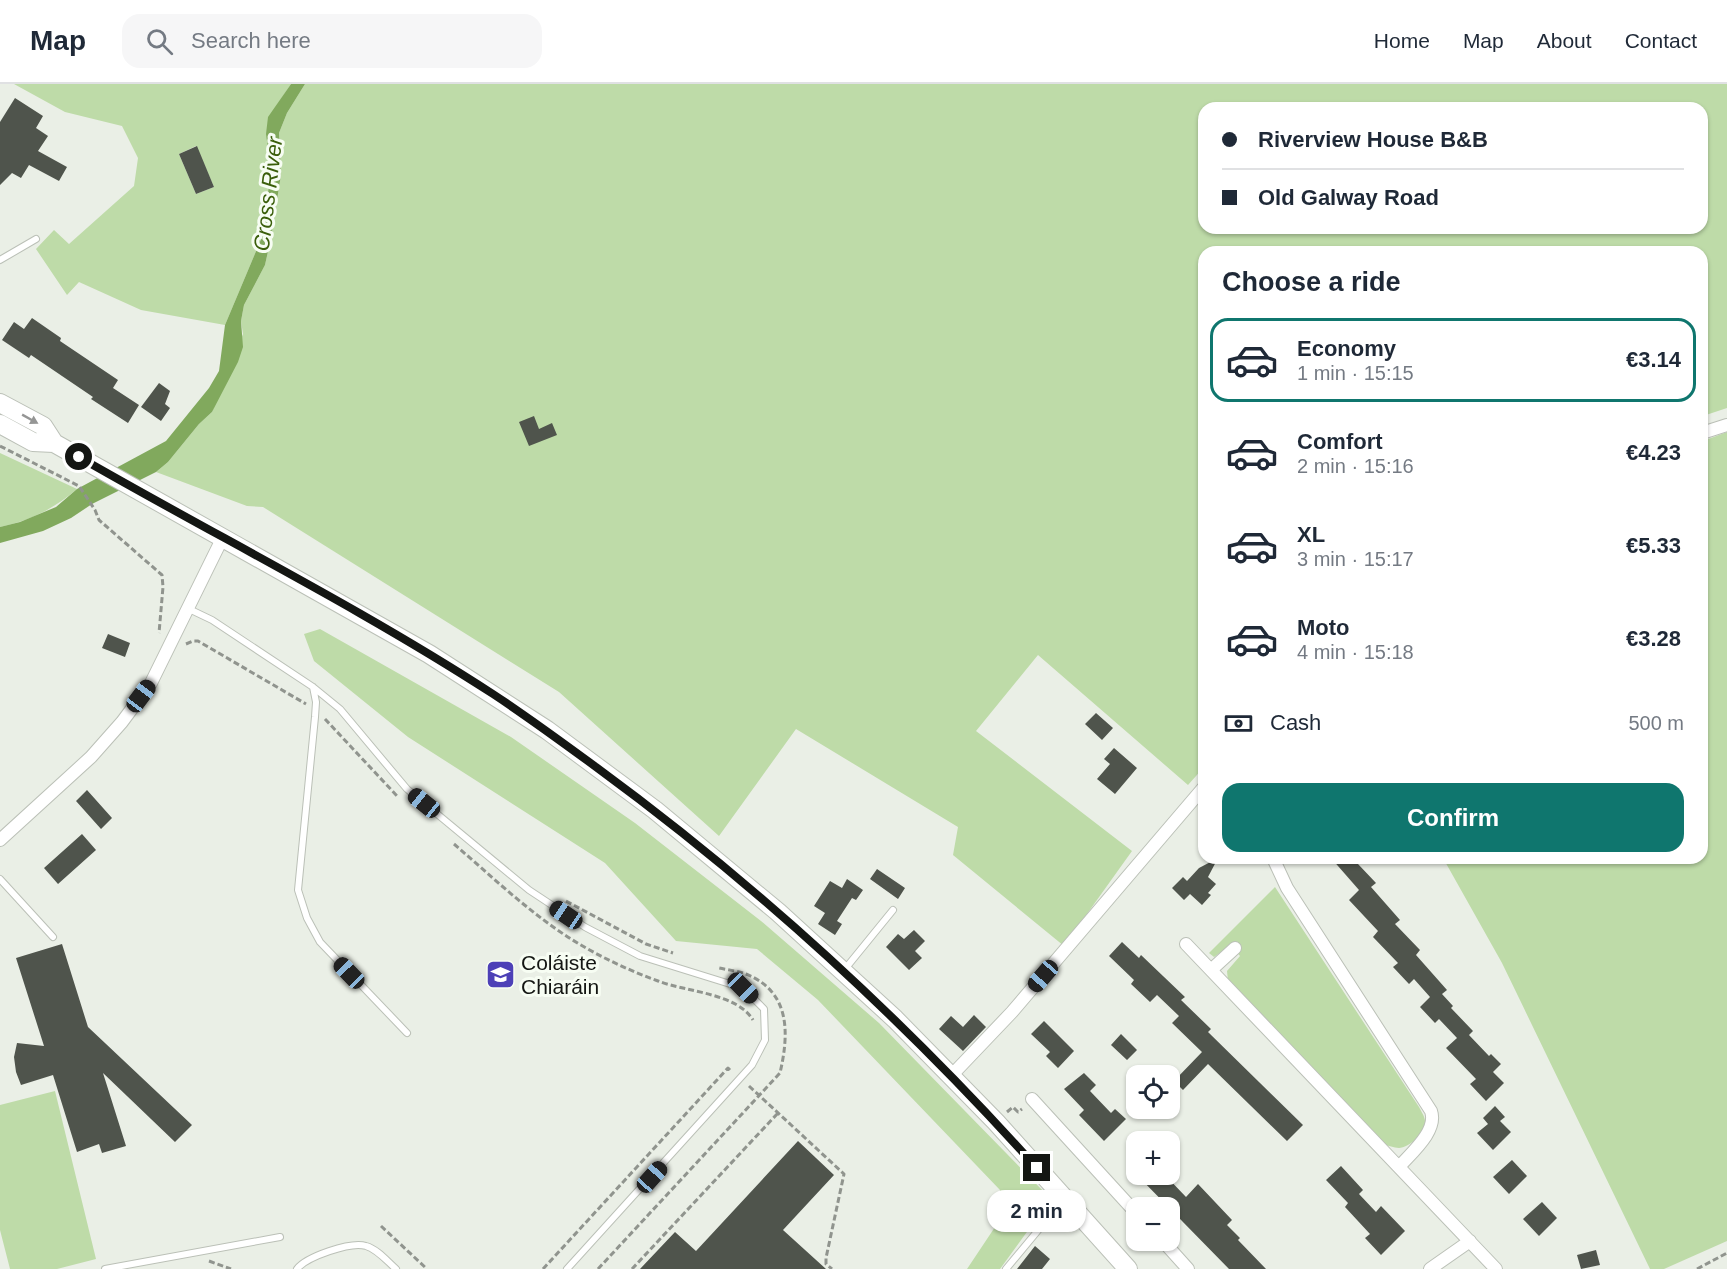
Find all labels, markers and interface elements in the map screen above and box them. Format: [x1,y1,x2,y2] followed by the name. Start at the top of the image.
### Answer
[122,14,542,68] search box
[30,25,86,56] text: Map
[143,25,176,58] icon: search
[191,28,311,53] text: Search here
[1374,29,1430,52] text: Home
[1463,29,1504,52] text: Map
[1537,29,1592,52] text: About
[1625,29,1697,52] text: Contact
[1258,127,1488,152] text: Riverview House B&B
[249,134,288,253] water label: Cross River
[1258,185,1439,210] text: Old Galway Road
[1222,267,1401,297] text: Choose a ride
[1225,333,1279,387] icon: car
[1297,336,1396,361] text: Economy
[1626,347,1681,372] text: €3.14
[1297,362,1414,384] text: 1 min · 15:15
[22,414,39,424] one-way arrow
[1225,426,1279,480] icon: car
[1297,429,1383,454] text: Comfort
[1626,440,1681,465] text: €4.23
[65,443,92,470] route start
[1297,455,1414,477] text: 2 min · 15:16
[1225,519,1279,573] icon: car
[1297,522,1325,547] text: XL
[1626,533,1681,558] text: €5.33
[1297,548,1414,570] text: 3 min · 15:17
[1225,612,1279,666] icon: car
[1297,615,1350,640] text: Moto
[1626,626,1681,651] text: €3.28
[1297,641,1414,663] text: 4 min · 15:18
[123,676,159,716] car
[1222,707,1255,740] icon: cash
[1270,710,1321,735] text: Cash
[1628,712,1684,734] text: 500 m
[1222,783,1684,852] button: Confirm
[404,785,444,821] car
[546,897,586,933] car
[521,951,599,998] place label: Coláiste Chiaráin
[330,954,368,992] car
[1024,957,1062,995] car
[484,958,516,990] school or university icon: Coláiste Chiaráin
[724,969,762,1007] car
[1126,1065,1180,1251] map controls
[1126,1065,1180,1119] button: locate
[1126,1131,1180,1185] button: +
[1023,1154,1050,1181] route end
[633,1158,671,1196] car
[988,1189,1086,1231] callout: 2 min
[1126,1197,1180,1251] button: −
[1010,1200,1063,1222] text: 2 min

